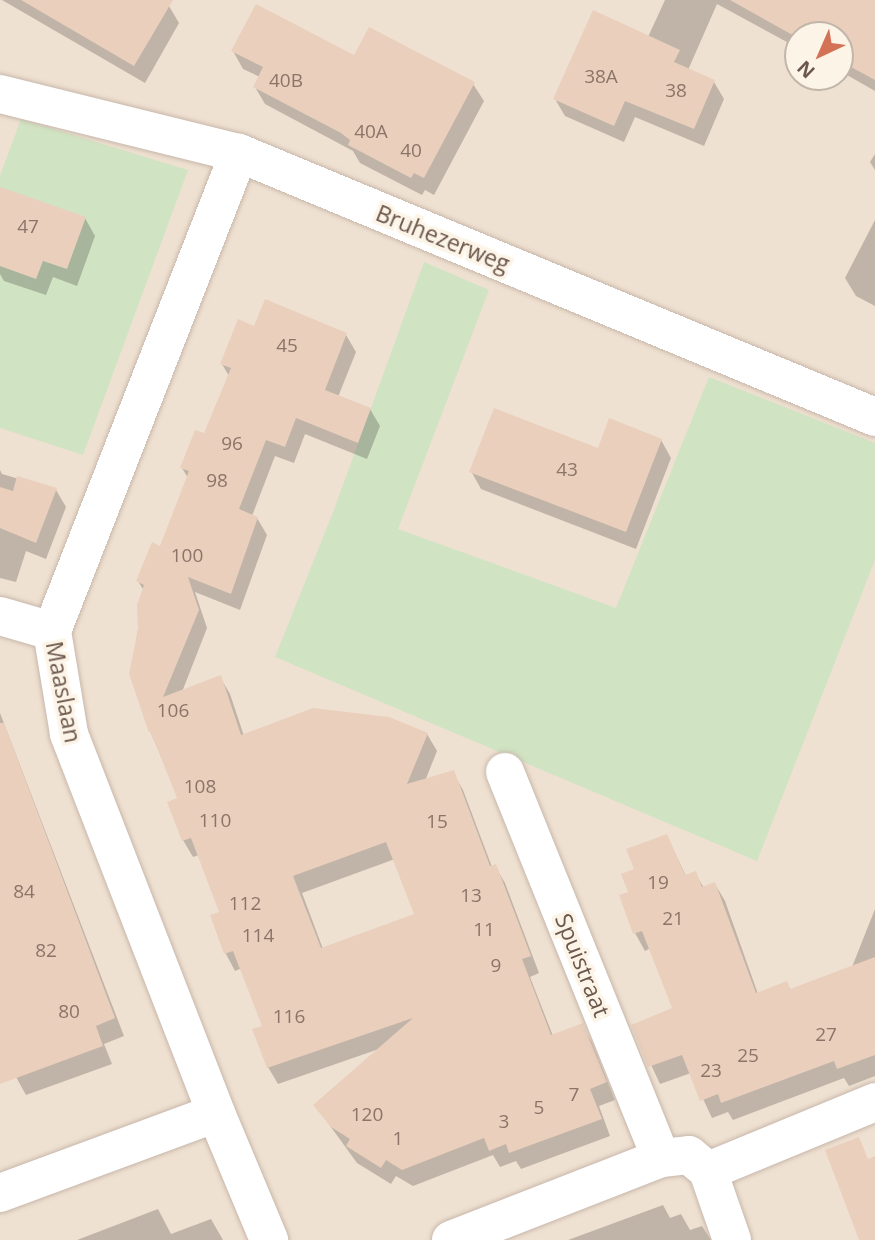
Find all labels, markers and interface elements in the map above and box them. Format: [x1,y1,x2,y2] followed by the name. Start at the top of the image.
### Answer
[784,21,854,91] north arrow
[791,55,820,84] text: N
[584,66,618,88] house number: 38A
[269,70,303,92] house number: 40B
[665,80,687,102] house number: 38
[354,121,388,143] house number: 40A
[400,140,422,162] house number: 40
[372,199,514,277] street label: Bruhezerweg
[17,216,39,238] house number: 47
[276,335,298,357] house number: 45
[221,433,243,455] house number: 96
[556,459,578,481] house number: 43
[206,470,228,492] house number: 98
[171,545,203,567] house number: 100
[41,639,87,745] street label: Maaslaan
[157,700,189,722] house number: 106
[184,776,216,798] house number: 108
[199,810,231,832] house number: 110
[426,811,448,833] house number: 15
[647,872,669,894] house number: 19
[13,881,35,903] house number: 84
[460,885,482,907] house number: 13
[229,893,261,915] house number: 112
[662,908,684,930] house number: 21
[550,909,616,1021] street label: Spuistraat
[473,919,495,941] house number: 11
[242,925,274,947] house number: 114
[35,940,57,962] house number: 82
[491,955,501,977] house number: 9
[58,1001,80,1023] house number: 80
[273,1006,305,1028] house number: 116
[815,1024,837,1046] house number: 27
[737,1045,759,1067] house number: 25
[700,1060,722,1082] house number: 23
[569,1084,579,1106] house number: 7
[534,1097,544,1119] house number: 5
[351,1104,383,1126] house number: 120
[499,1111,509,1133] house number: 3
[393,1128,403,1150] house number: 1

